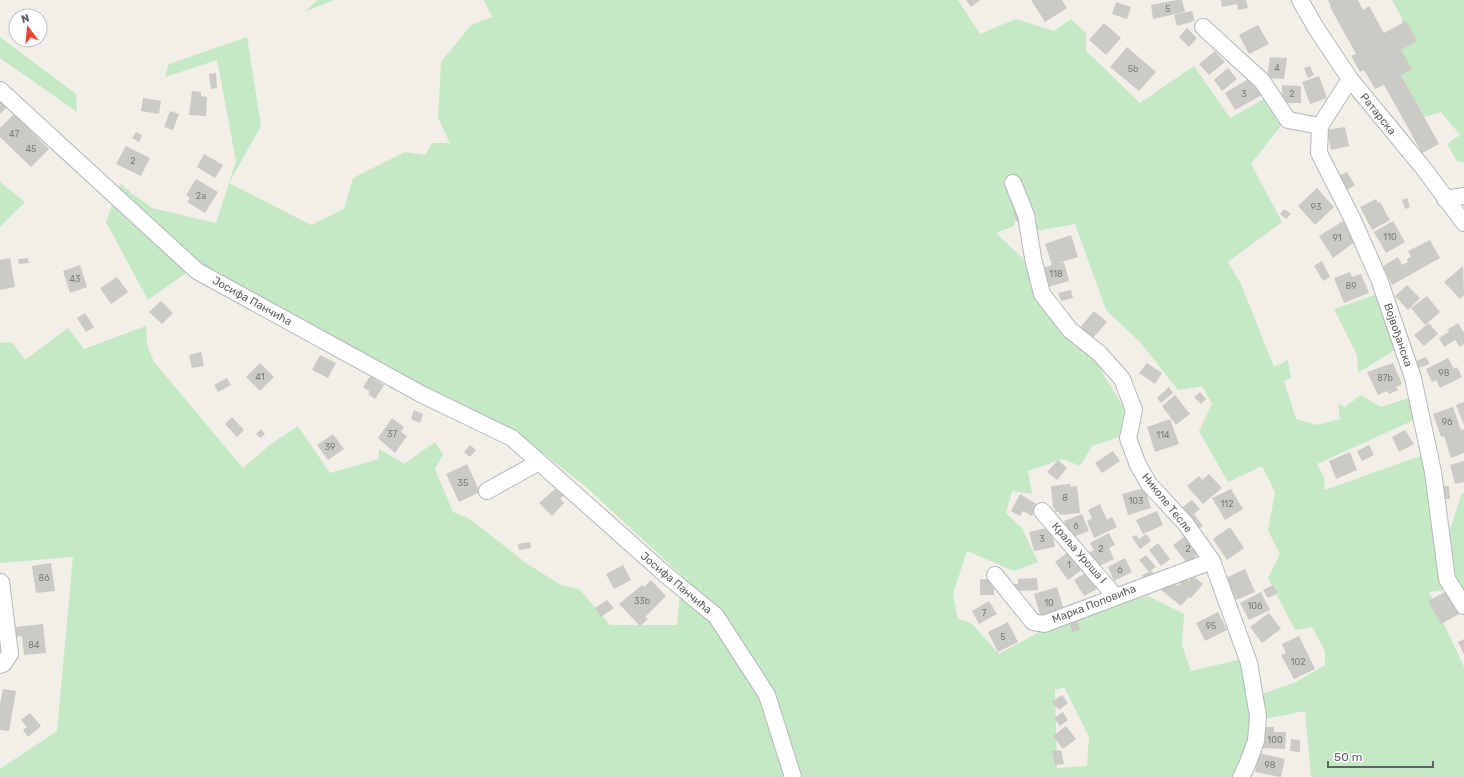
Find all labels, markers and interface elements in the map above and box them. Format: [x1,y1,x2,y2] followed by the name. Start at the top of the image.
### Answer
[1165,4,1171,14] house number: 5
[8,8,48,48] north arrow
[20,12,31,26] text: N
[1274,63,1280,73] house number: 4
[1128,64,1138,74] house number: 5b
[1241,89,1247,99] house number: 3
[1289,89,1295,99] house number: 2
[1357,91,1399,137] street label: Ратарска
[9,129,19,139] house number: 47
[26,144,36,154] house number: 45
[130,156,136,166] house number: 2
[196,191,206,201] house number: 2a
[1311,202,1321,212] house number: 93
[1383,232,1397,242] house number: 110
[1332,233,1342,243] house number: 91
[1049,269,1063,279] house number: 118
[70,274,81,284] house number: 43
[210,274,294,328] street label: Јосифа Панчића
[1345,281,1357,291] house number: 89
[1381,302,1415,368] street label: Војвођанска
[1438,368,1450,378] house number: 98
[255,372,265,382] house number: 41
[1377,373,1393,383] house number: 87b
[1442,417,1453,427] house number: 96
[387,429,397,439] house number: 37
[1156,430,1170,440] house number: 114
[325,442,335,452] house number: 39
[1139,471,1195,535] street label: Николе Тесле
[458,478,468,488] house number: 35
[1062,493,1068,503] house number: 8
[1129,496,1143,506] house number: 103
[1221,499,1234,509] house number: 112
[1049,520,1109,586] street label: Краља Уроша I
[1073,521,1079,531] house number: 6
[1039,534,1045,544] house number: 3
[1098,544,1104,554] house number: 2
[1185,544,1191,554] house number: 2
[638,549,714,617] street label: Јосифа Панчића
[1067,560,1071,570] house number: 1
[1117,565,1123,575] house number: 6
[38,573,50,583] house number: 86
[1050,582,1138,626] street label: Марка Поповића
[634,596,650,606] house number: 33b
[1044,598,1054,608] house number: 10
[1248,601,1263,611] house number: 106
[982,608,987,618] house number: 7
[1206,621,1216,631] house number: 95
[1000,632,1006,642] house number: 5
[28,640,40,650] house number: 84
[1291,657,1305,667] house number: 102
[1267,735,1283,745] house number: 100
[1328,743,1433,769] scale bar
[1334,750,1362,764] text: 50 m
[1264,760,1276,770] house number: 98

